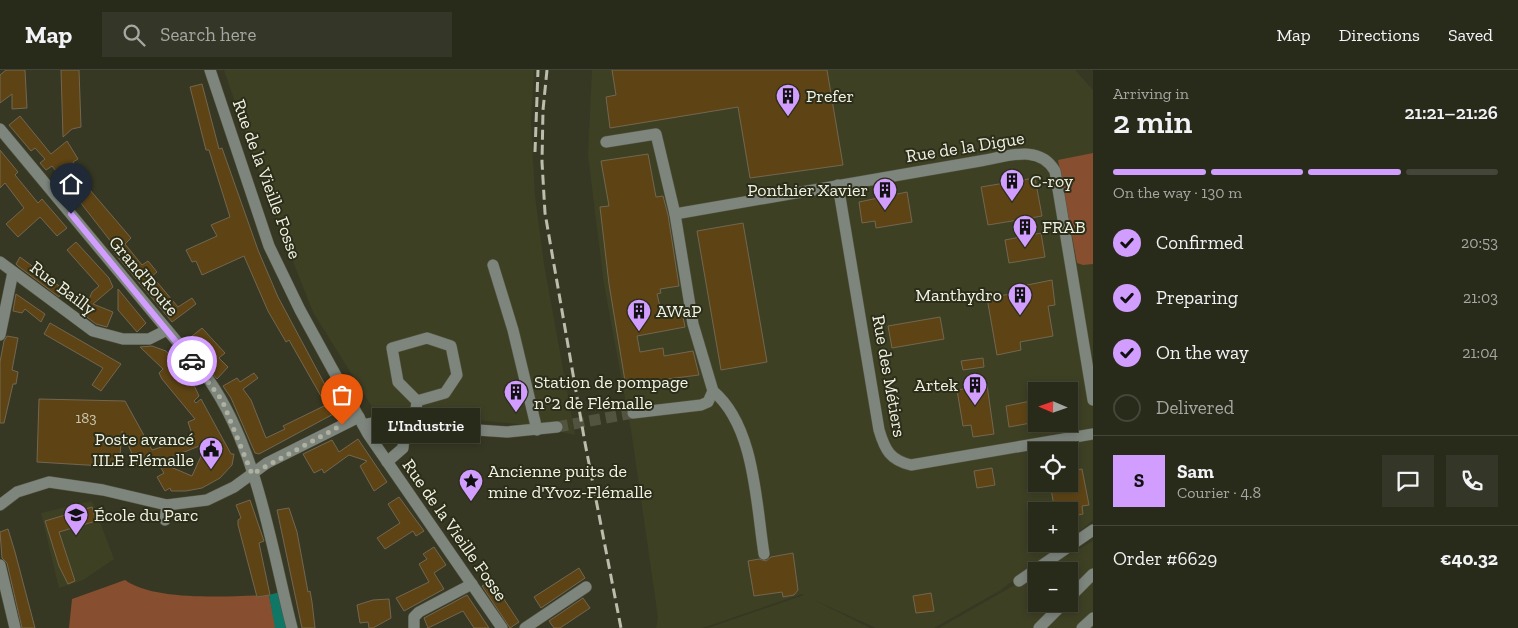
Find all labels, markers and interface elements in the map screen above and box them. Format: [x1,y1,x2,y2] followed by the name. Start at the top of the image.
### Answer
[102,12,452,57] search box
[25,20,72,49] text: Map
[120,21,148,49] icon: search
[160,23,257,46] text: Search here
[1276,24,1311,46] text: Map
[1339,24,1420,46] text: Directions
[1448,24,1493,46] text: Saved
[775,83,801,117] building icon: Prefer
[1113,84,1189,103] text: Arriving in
[806,85,854,107] place label: Prefer
[228,96,306,262] street label: Rue de la Vieille Fosse
[1404,101,1498,124] text: 21:21–21:26
[1113,103,1192,141] text: 2 min
[904,127,1026,167] street label: Rue de la Digue
[50,163,92,214] pin
[999,168,1025,202] building icon: C-roy
[57,170,85,198] icon: home
[1030,170,1074,192] place label: C-roy
[872,177,898,211] building icon: Ponthier Xavier
[747,179,868,201] place label: Ponthier Xavier
[1113,183,1242,202] text: On the way · 130 m
[1012,214,1038,248] building icon: FRAB
[1042,216,1086,238] place label: FRAB
[1113,229,1141,257] icon: check
[1156,231,1243,254] text: Confirmed
[104,232,184,320] street label: Grand'Route
[1461,233,1498,252] text: 20:53
[26,256,101,320] street label: Rue Bailly
[1007,282,1033,316] building icon: Manthydro
[915,284,1002,306] place label: Manthydro
[1113,284,1141,312] icon: check
[1156,286,1238,309] text: Preparing
[1463,288,1498,307] text: 21:03
[626,298,652,332] building icon: AWaP
[656,300,702,322] place label: AWaP
[867,313,911,439] street label: Rue des Métiers
[167,336,217,386] courier
[1113,339,1141,367] icon: check
[1156,341,1249,364] text: On the way
[1462,343,1498,362] text: 21:04
[178,347,206,375] icon: car
[534,371,688,414] place label: Station de pompage n°2 de Flémalle
[962,372,988,406] building icon: Artek
[321,374,363,425] pin
[914,374,959,396] place label: Artek
[503,379,529,413] building icon: Station de pompage n°2 de Flémalle
[328,381,356,409] icon: bag
[1028,382,1078,432] north arrow
[1028,382,1078,612] map controls
[1156,396,1234,419] text: Delivered
[372,408,480,442] callout: L'Industrie
[75,409,97,427] house number: 183
[388,416,464,435] text: L'Industrie
[92,428,194,471] place label: Poste avancé IILE Flémalle
[198,436,224,470] public building icon: Poste avancé IILE Flémalle
[1028,442,1078,492] button: locate
[398,455,512,605] street label: Rue de la Vieille Fosse
[1382,455,1434,507] button: chat
[1446,455,1498,507] button: phone
[488,460,652,503] place label: Ancienne puits de mine d'Yvoz-Flémalle
[1177,460,1214,483] text: Sam
[458,468,484,502] place icon: Ancienne puits de mine d'Yvoz-Flémalle
[1134,469,1144,492] text: S
[1177,483,1261,502] text: Courier · 4.8
[63,502,89,536] school or university icon: École du Parc
[1028,502,1078,552] button: +
[94,504,198,526] place label: École du Parc
[1113,547,1217,570] text: Order #6629
[1440,547,1498,570] text: €40.32
[1028,562,1078,612] button: −

